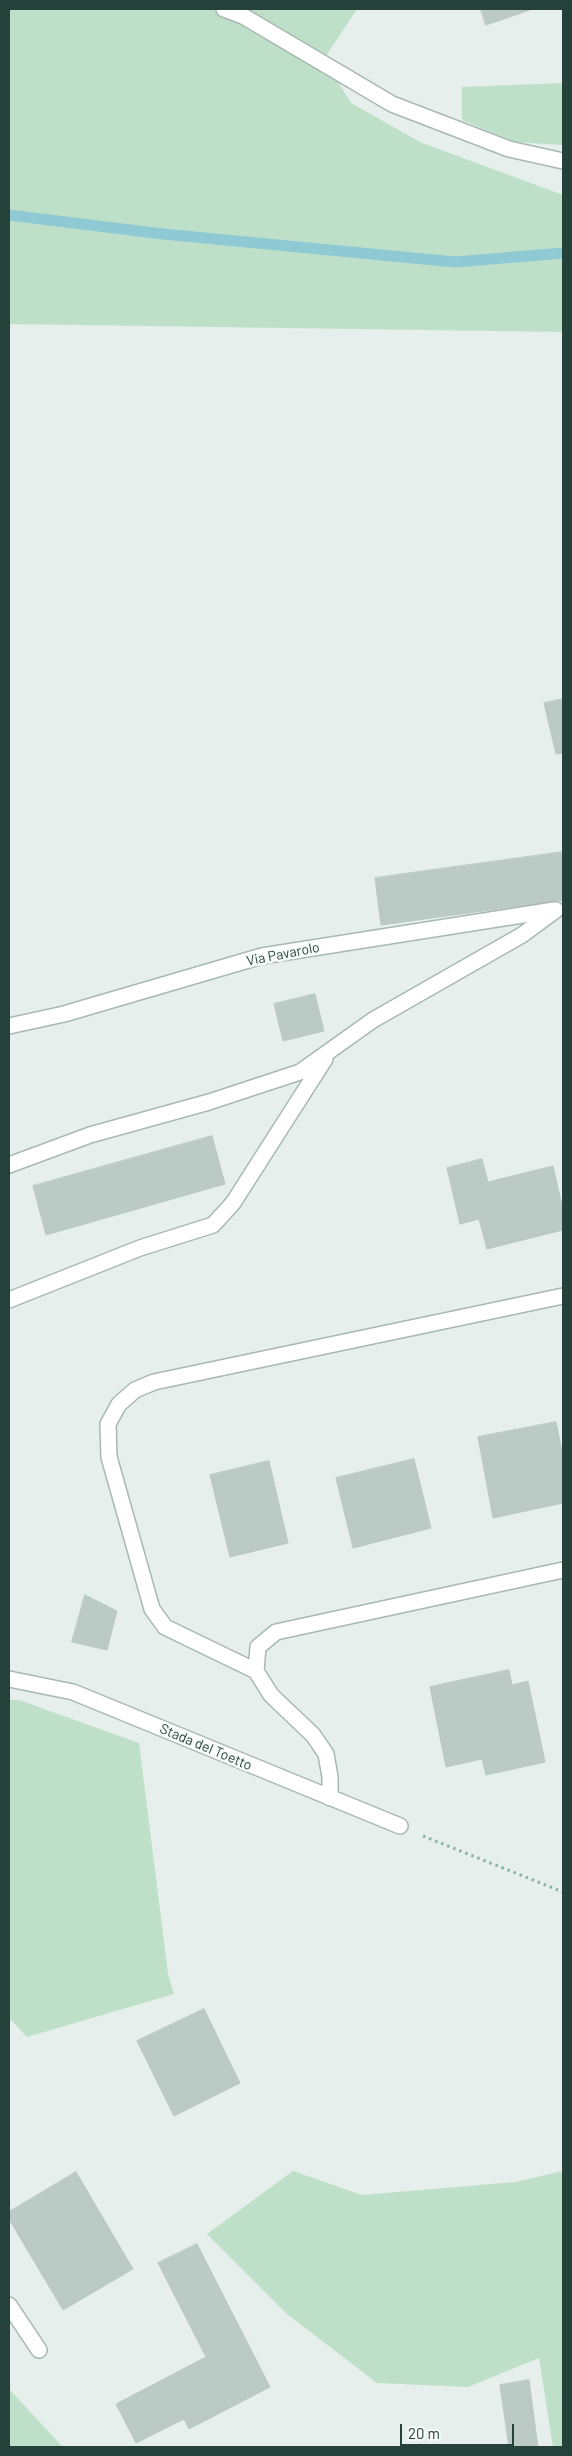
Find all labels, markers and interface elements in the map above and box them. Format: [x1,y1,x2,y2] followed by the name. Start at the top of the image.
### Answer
[245,939,321,969] street label: Via Pavarolo
[157,1720,255,1774] street label: Stada del Toetto
[402,2414,516,2446] scale bar
[408,2424,440,2442] text: 20 m

